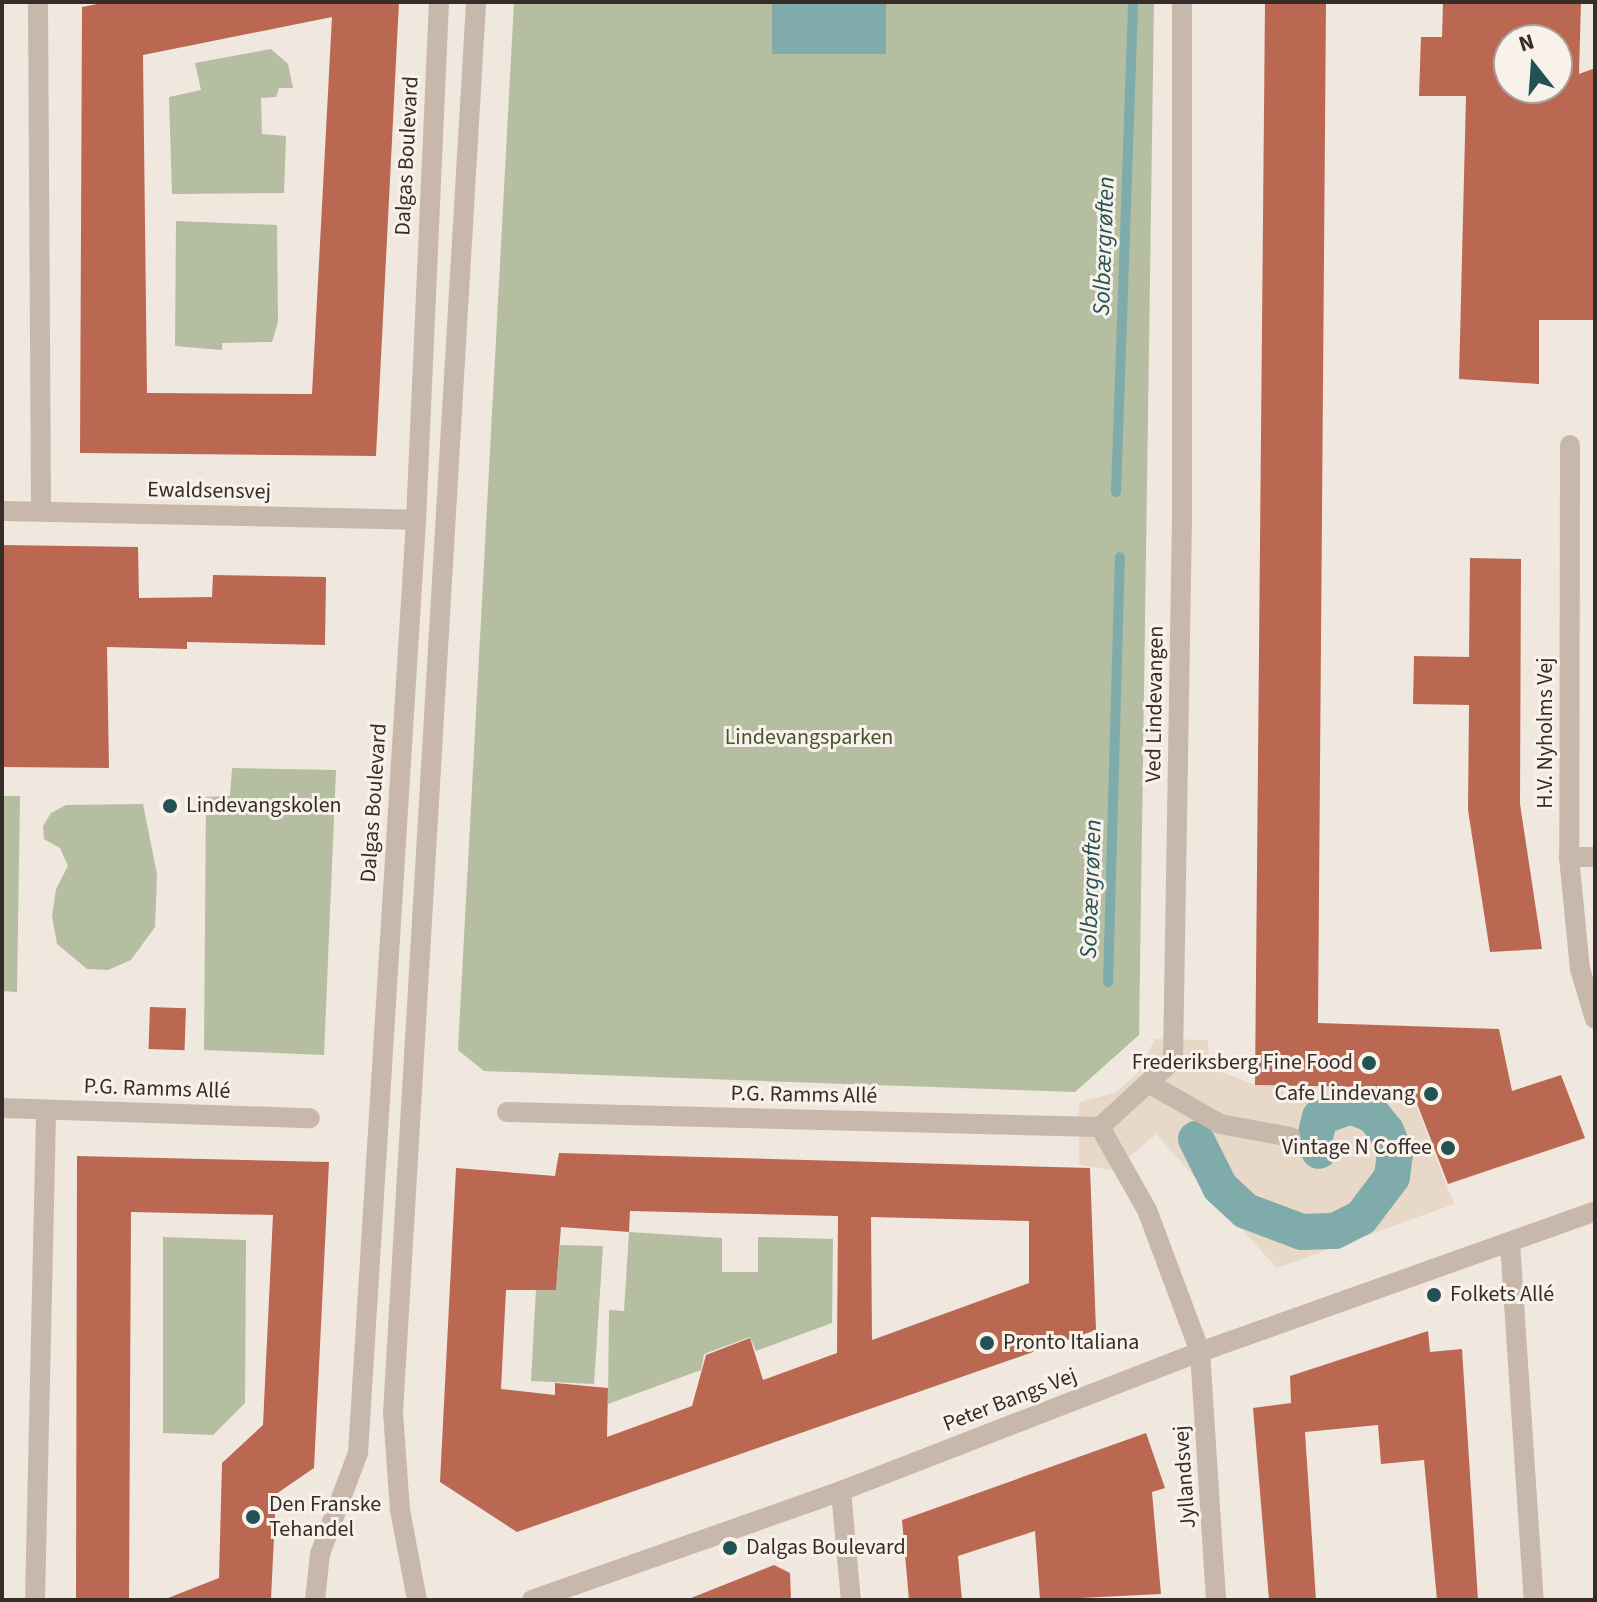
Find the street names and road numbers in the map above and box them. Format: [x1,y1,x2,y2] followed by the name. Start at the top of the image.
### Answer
[390,76,424,236] street label: Dalgas Boulevard
[147,477,271,505] street label: Ewaldsensvej
[1140,625,1170,783] street label: Ved Lindevangen
[1533,657,1559,809] street label: H.V. Nyholms Vej
[355,722,393,884] street label: Dalgas Boulevard
[83,1073,231,1105] street label: P.G. Ramms Allé
[730,1081,878,1109] street label: P.G. Ramms Allé
[940,1362,1080,1438] street label: Peter Bangs Vej
[1168,1425,1202,1529] street label: Jyllandsvej

